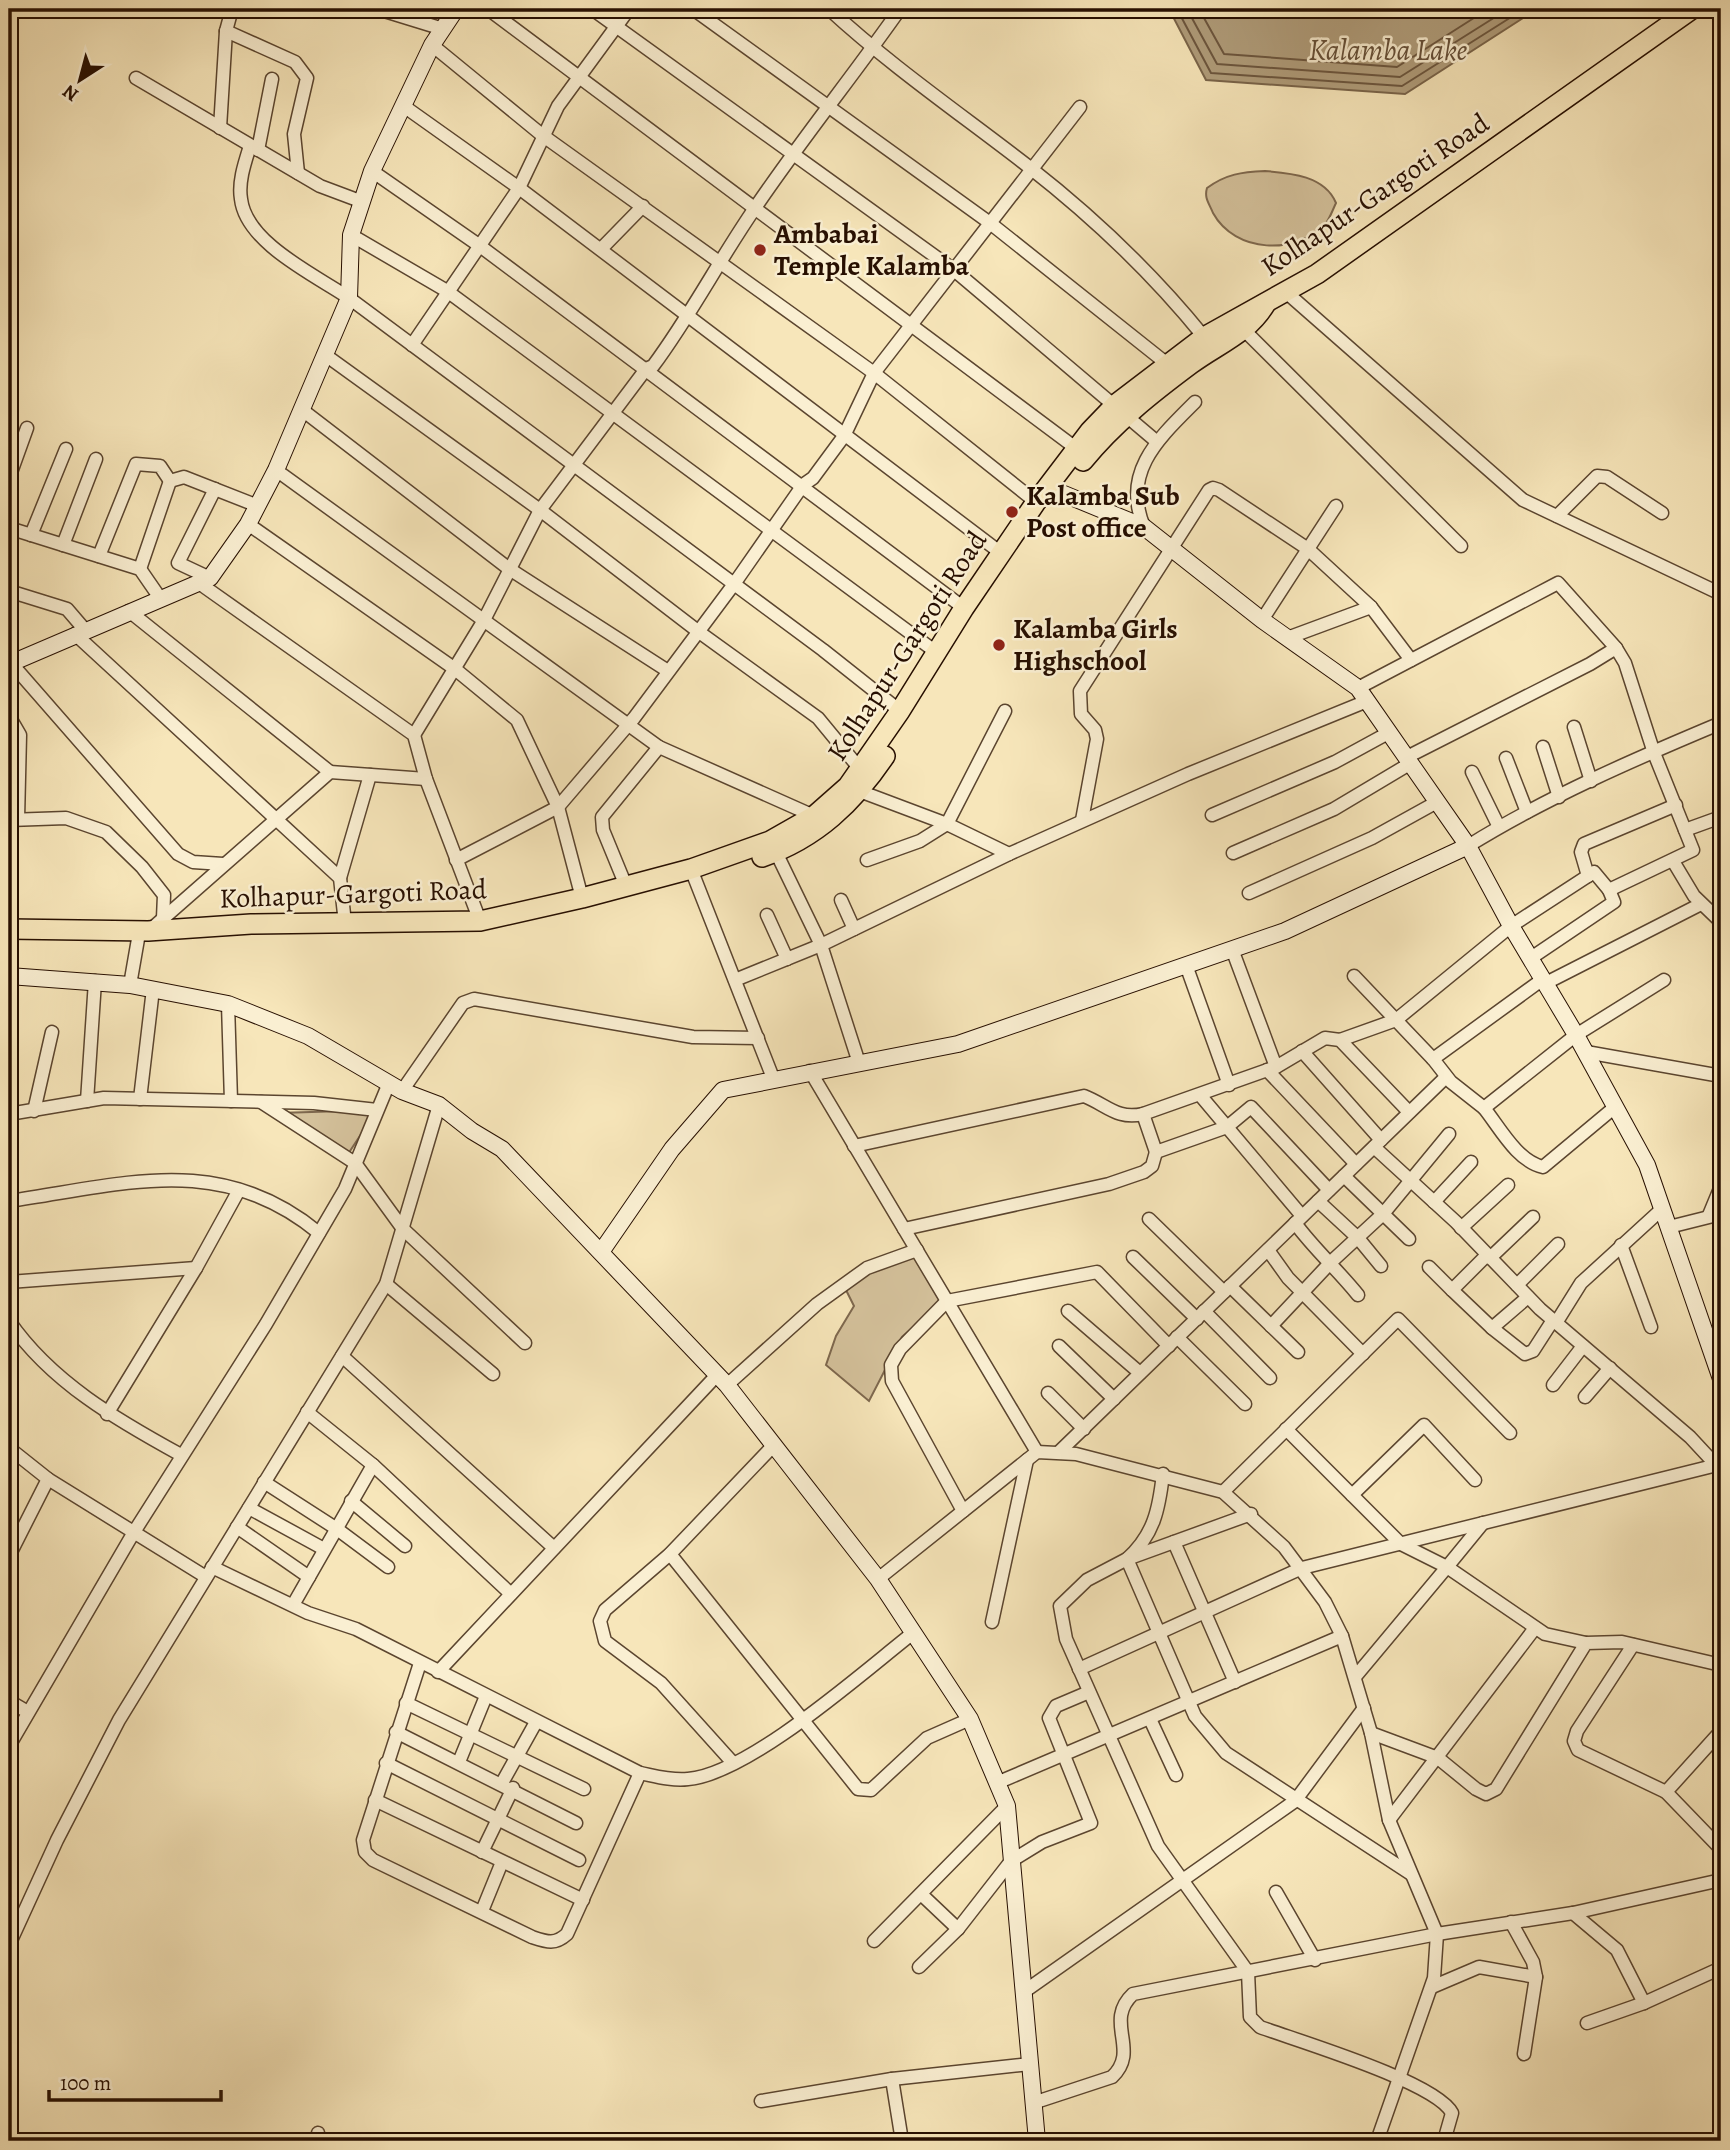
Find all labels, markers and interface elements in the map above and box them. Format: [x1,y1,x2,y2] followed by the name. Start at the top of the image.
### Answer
[1309,30,1468,70] water label: Kalamba Lake
[46,46,116,116] north arrow
[57,78,84,108] text: N
[1254,104,1497,286] street label: Kolhapur-Gargoti Road
[773,215,970,285] place label: Ambabai Temple Kalamba
[752,242,768,258] marker: Ambabai Temple Kalamba
[1026,477,1180,547] place label: Kalamba Sub Post office
[1004,504,1020,520] marker: Kalamba Sub Post office
[818,523,996,768] street label: Kolhapur-Gargoti Road
[1013,610,1178,680] place label: Kalamba Girls Highschool
[991,637,1007,653] marker: Kalamba Girls Highschool
[219,870,488,918] street label: Kolhapur-Gargoti Road
[49,2059,220,2103] scale bar
[60,2069,111,2097] text: 100 m

